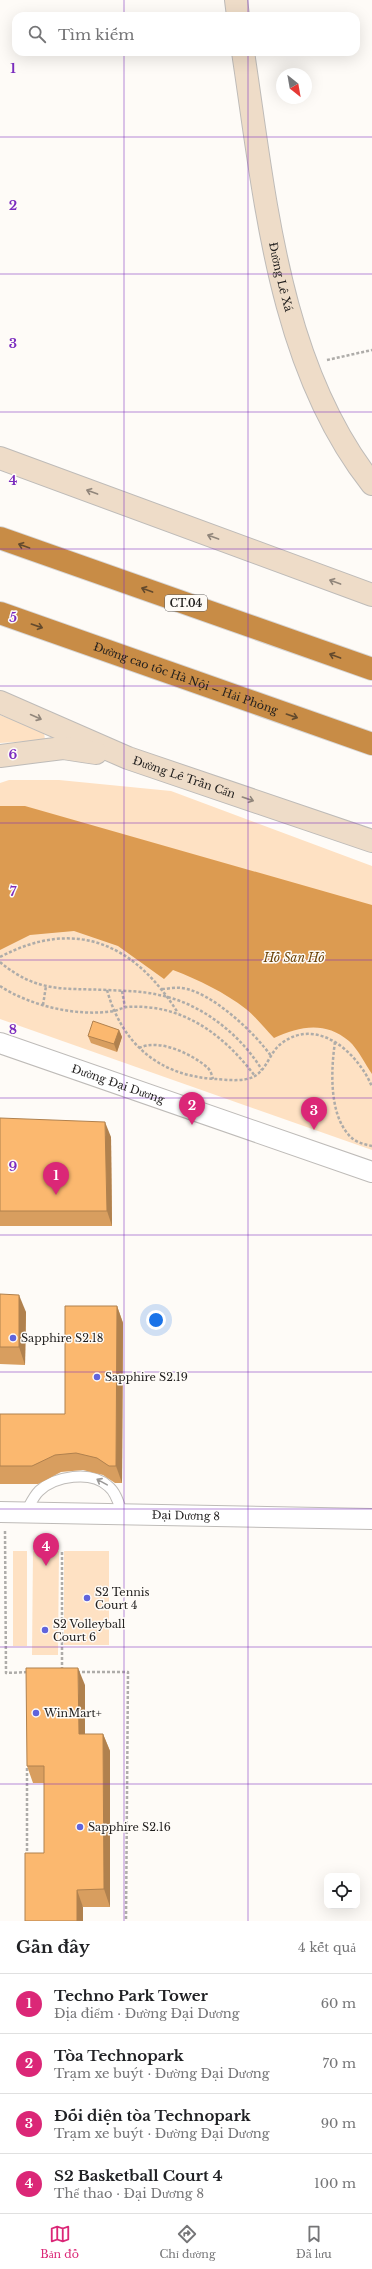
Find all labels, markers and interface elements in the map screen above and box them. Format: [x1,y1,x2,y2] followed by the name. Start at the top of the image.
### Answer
[12,12,360,56] search box
[26,23,48,45] icon: search
[58,25,134,44] text: Tìm kiếm
[10,60,16,77] text: 1
[276,68,312,104] north arrow
[9,197,17,214] text: 2
[266,241,296,314] street label: Đường Lê Xá
[9,335,17,352] text: 3
[9,472,18,489] text: 4
[86,487,98,495] one-way arrow
[207,533,220,540] one-way arrow
[18,542,31,549] one-way arrow
[329,578,342,585] one-way arrow
[141,585,153,593] one-way arrow
[165,595,207,611] road number: CT.04
[9,609,17,626] text: 5
[30,623,43,630] one-way arrow
[92,639,280,718] street label: Đường cao tốc Hà Nội – Hải Phòng
[330,652,342,660] one-way arrow
[285,712,297,720] one-way arrow
[29,714,41,722] one-way arrow
[9,746,18,763] text: 6
[131,753,238,801] street label: Đường Lê Trần Cẩn
[242,796,255,803] one-way arrow
[10,883,17,900] text: 7
[262,950,325,965] water label: Hồ San Hô
[9,1021,17,1038] text: 8
[70,1061,167,1107] street label: Đường Đại Dương
[179,1092,205,1125] pin: 2
[301,1097,327,1130] pin: 3
[9,1158,18,1175] text: 9
[43,1162,69,1195] pin: 1
[146,1310,166,1330] your location
[21,1331,103,1345] place label: Sapphire S2.18
[8,1333,18,1343] marker: Sapphire S2.18
[105,1370,188,1384] place label: Sapphire S2.19
[92,1372,102,1382] marker: Sapphire S2.19
[96,1477,108,1485] one-way arrow
[152,1508,220,1523] street label: Đại Dương 8
[33,1533,59,1566] pin: 4
[95,1585,150,1612] place label: S2 Tennis Court 4
[82,1593,92,1603] marker: S2 Tennis Court 4
[53,1617,126,1644] place label: S2 Volleyball Court 6
[40,1625,50,1635] marker: S2 Volleyball Court 6
[43,1706,102,1720] place label: WinMart+
[31,1708,41,1718] marker: WinMart+
[88,1820,171,1834] place label: Sapphire S2.16
[75,1822,85,1832] marker: Sapphire S2.16
[324,1873,360,1909] map controls
[324,1873,360,1909] button: locate
[16,1937,90,1958] text: Gần đây
[298,1939,356,1956] text: 4 kết quả
[54,1986,208,2005] text: Techno Park Tower
[26,1995,32,2012] text: 1
[321,1995,356,2012] text: 60 m
[54,2005,240,2022] text: Địa điểm · Đường Đại Dương
[54,2046,184,2065] text: Tòa Technopark
[25,2055,33,2072] text: 2
[323,2055,356,2072] text: 70 m
[54,2065,270,2082] text: Trạm xe buýt · Đường Đại Dương
[54,2106,251,2125] text: Đối diện tòa Technopark
[25,2115,33,2132] text: 3
[321,2115,356,2132] text: 90 m
[54,2125,270,2142] text: Trạm xe buýt · Đường Đại Dương
[54,2166,223,2185] text: S2 Basketball Court 4
[25,2175,33,2192] text: 4
[314,2175,356,2192] text: 100 m
[54,2185,204,2202] text: Thể thao · Đại Dương 8
[40,2223,79,2261] tab: Bản đồ
[160,2223,215,2261] tab: Chỉ đường
[296,2223,332,2261] tab: Đã lưu

